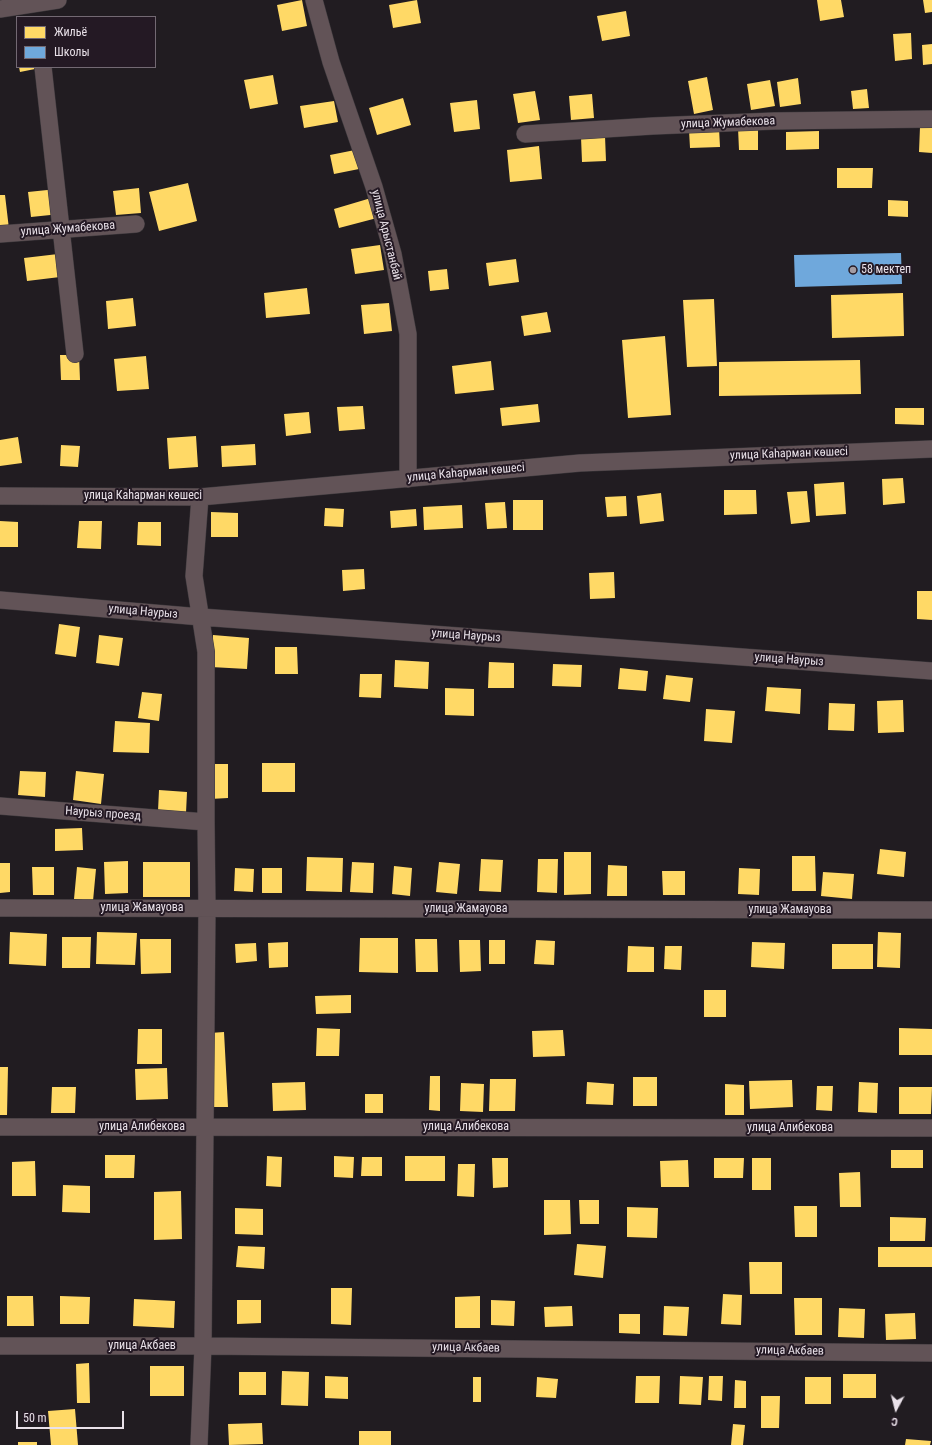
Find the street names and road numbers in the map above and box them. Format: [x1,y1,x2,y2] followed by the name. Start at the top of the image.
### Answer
[681,114,775,132] street label: улица Жумабекова
[368,188,404,282] street label: улица Арыстанбай
[20,219,116,239] street label: улица Жумабекова
[730,445,848,463] street label: улица Каһарман көшесі
[407,461,525,485] street label: улица Каһарман көшесі
[84,489,202,503] street label: улица Каһарман көшесі
[108,602,178,622] street label: улица Наурыз
[431,626,501,646] street label: улица Наурыз
[754,650,824,670] street label: улица Наурыз
[65,804,141,824] street label: Наурыз проезд
[100,901,184,915] street label: улица Жамауова
[424,902,508,916] street label: улица Жамауова
[748,903,832,917] street label: улица Жамауова
[99,1120,185,1134] street label: улица Алибекова
[423,1120,509,1134] street label: улица Алибекова
[747,1121,833,1135] street label: улица Алибекова
[108,1339,176,1353] street label: улица Акбаев
[432,1340,500,1356] street label: улица Акбаев
[756,1343,824,1359] street label: улица Акбаев

